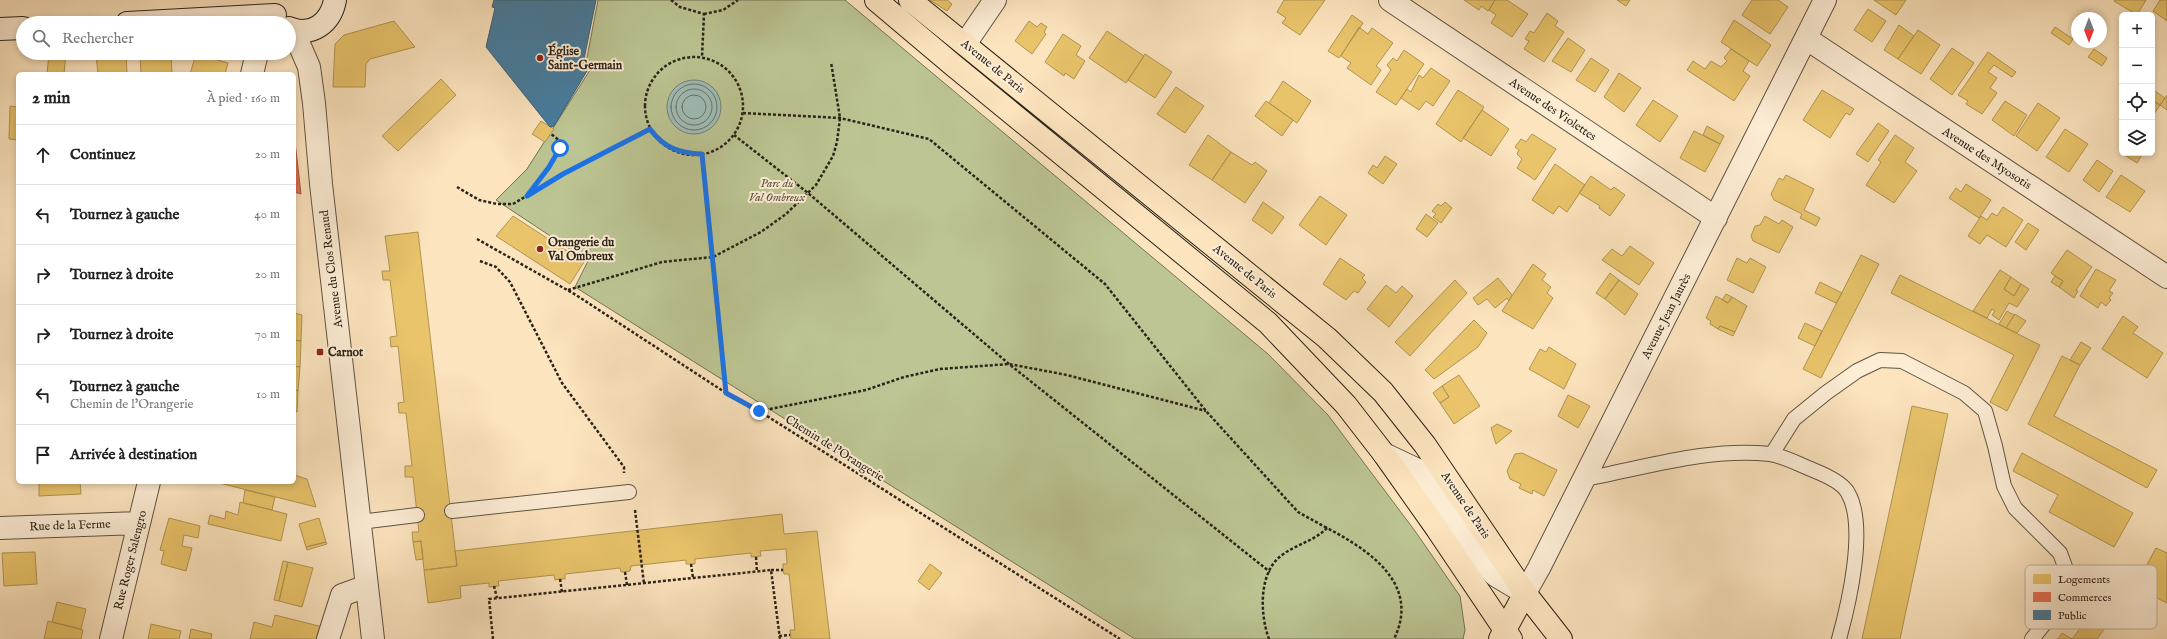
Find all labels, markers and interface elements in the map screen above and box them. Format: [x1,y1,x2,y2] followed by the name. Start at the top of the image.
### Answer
[2071,12,2107,48] north arrow
[2119,12,2155,156] map controls
[2119,12,2155,48] button: +
[16,16,296,60] search box
[30,27,52,49] icon: search
[62,29,134,48] text: Rechercher
[957,35,1028,97] street label: Avenue de Paris
[548,43,623,73] place label: Église Saint-Germain
[2119,48,2155,84] button: −
[535,53,545,63] marker: Église Saint-Germain
[1505,74,1599,144] street label: Avenue des Violettes
[2119,84,2155,120] button: locate
[32,88,70,109] text: 2 min
[207,90,280,107] text: À pied · 160 m
[2119,120,2155,156] button: layers
[1938,123,2034,193] street label: Avenue des Myosotis
[551,139,569,157] route start
[32,144,54,166] icon: ahead
[70,145,135,164] text: Continuez
[255,146,280,163] text: 20 m
[749,176,805,205] park label: Parc du Val Ombreux
[32,204,54,226] icon: left
[70,205,179,224] text: Tournez à gauche
[254,206,280,223] text: 40 m
[317,209,346,330] street label: Avenue du Clos Renaud
[547,235,615,264] place label: Orangerie du Val Ombreux
[1209,240,1280,302] street label: Avenue de Paris
[535,244,545,254] marker: Orangerie du Val Ombreux
[32,264,54,286] icon: right
[70,265,173,284] text: Tournez à droite
[255,266,280,283] text: 20 m
[1638,271,1695,363] street label: Avenue Jean Jaurès
[32,324,54,346] icon: right
[70,325,173,344] text: Tournez à droite
[255,326,280,343] text: 70 m
[328,345,364,360] place label: Carnot
[315,347,325,357] marker: Carnot
[70,377,179,396] text: Tournez à gauche
[32,384,54,406] icon: left
[256,386,280,403] text: 10 m
[70,396,194,413] text: Chemin de l'Orangerie
[750,402,768,420] route end
[782,412,887,485] street label: Chemin de l'Orangerie
[32,444,54,466] icon: arrive
[70,445,197,464] text: Arrivée à destination
[1437,468,1494,542] street label: Avenue de Paris
[111,508,150,611] street label: Rue Roger Salengro
[29,517,111,534] street label: Rue de la Ferme
[2025,565,2157,629] legend
[2058,573,2110,587] text: Logements
[2058,591,2112,605] text: Commerces
[2058,609,2087,623] text: Public

